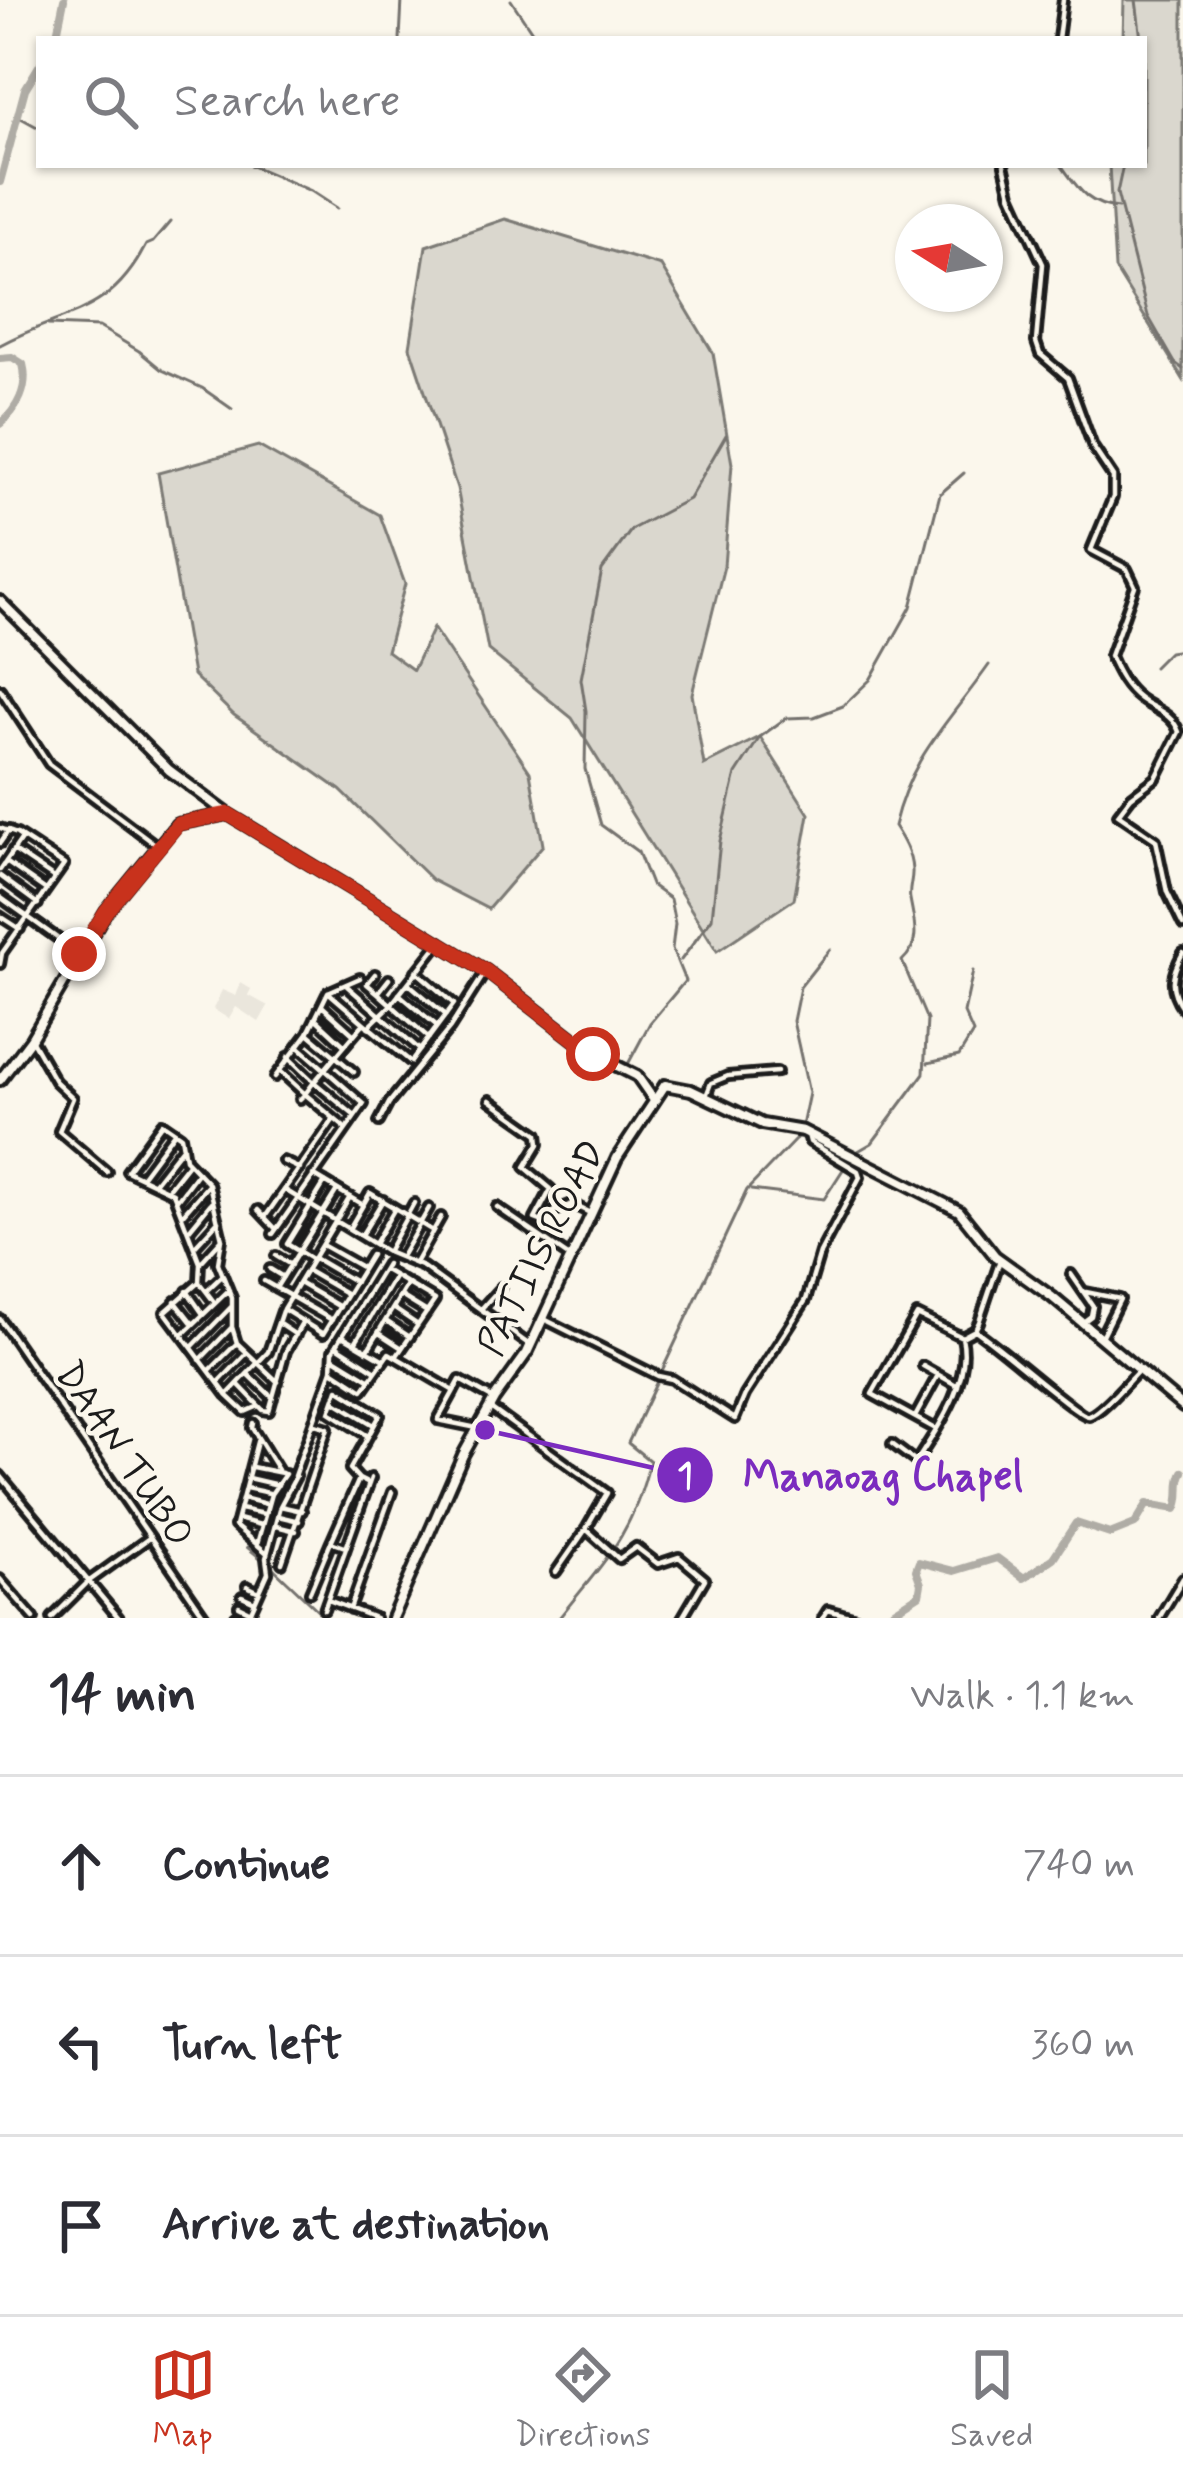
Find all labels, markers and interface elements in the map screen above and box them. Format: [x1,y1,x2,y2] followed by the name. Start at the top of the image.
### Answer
[36,36,1147,168] search box
[78,69,144,135] icon: search
[174,73,401,132] text: Search here
[895,204,1003,312] north arrow
[52,927,106,981] route end
[566,1027,620,1081] route start
[467,1132,619,1365] street label: PATIIS ROAD
[42,1352,204,1558] street label: DAAN TUBO
[655,1436,1051,1514] callout: Manaoag Chapel
[743,1450,1023,1506] text: Manaoag Chapel
[677,1454,693,1501] text: 1
[48,1663,196,1729] text: 14 min
[910,1671,1135,1722] text: Walk · 1.1 km
[48,1833,114,1899] icon: ahead
[162,1836,330,1895] text: Continue
[1023,1840,1135,1891] text: 740 m
[48,2013,114,2079] icon: left
[162,2016,342,2075] text: Turn left
[1031,2020,1135,2071] text: 360 m
[48,2193,114,2259] icon: arrive
[162,2196,550,2255] text: Arrive at destination
[150,2342,216,2458] tab: Map
[515,2342,651,2458] tab: Directions
[950,2342,1033,2458] tab: Saved

